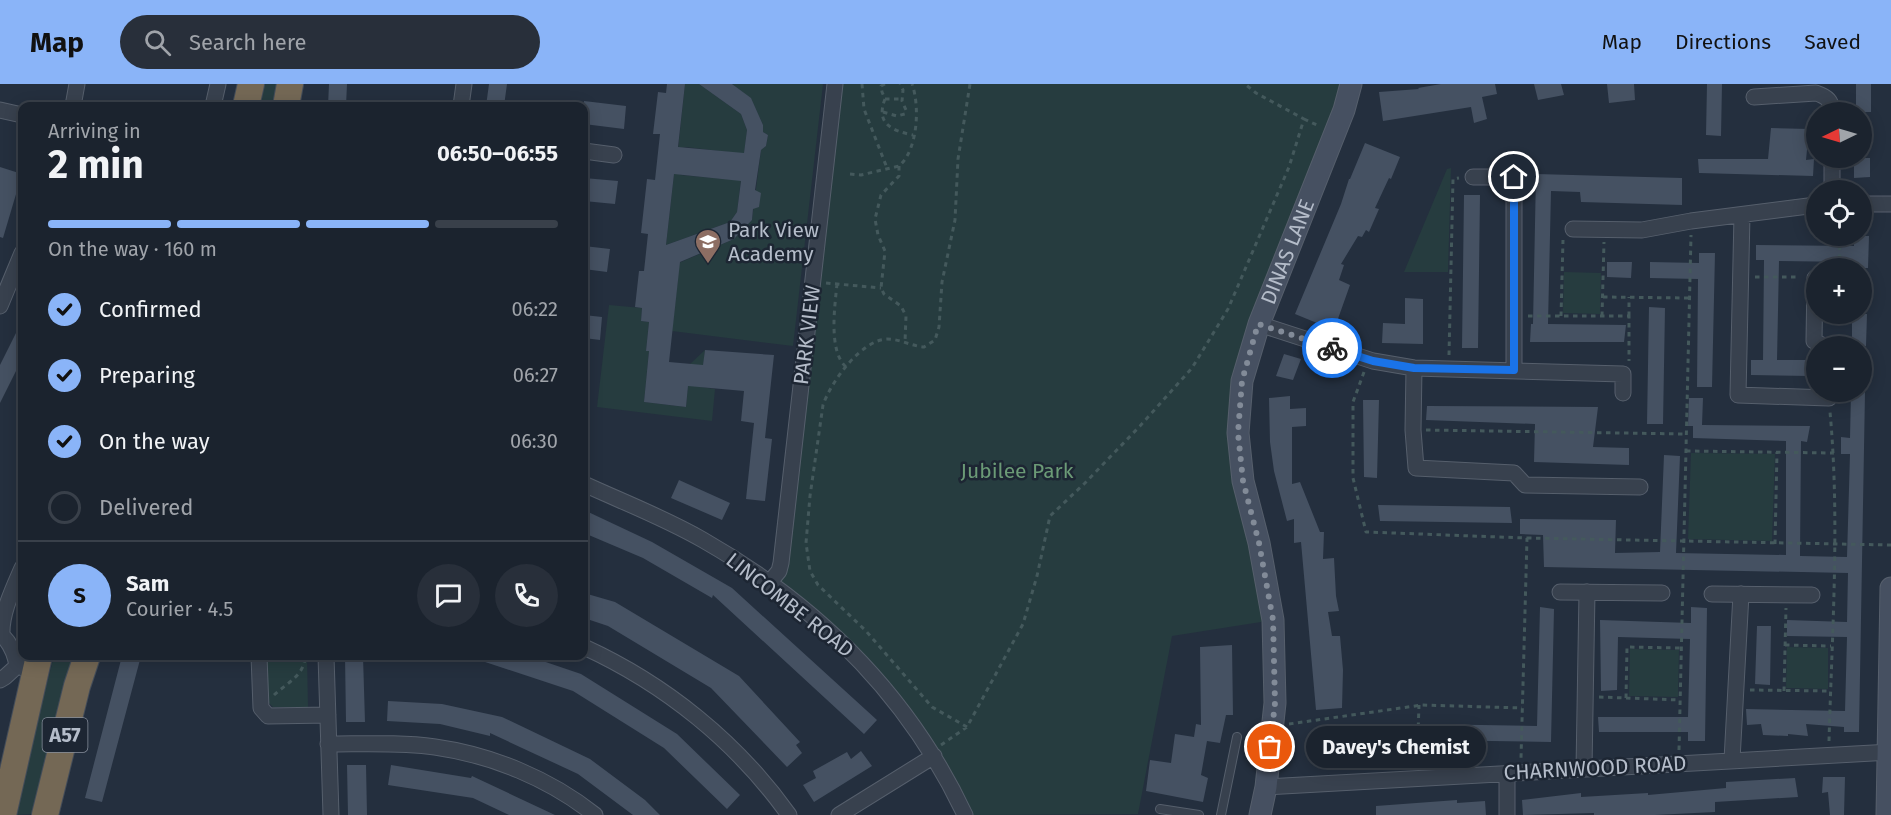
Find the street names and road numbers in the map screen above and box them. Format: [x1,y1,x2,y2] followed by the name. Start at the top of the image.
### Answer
[1255,195,1320,308] street label: DINAS LANE
[788,284,826,386] street label: PARK VIEW
[721,547,859,663] street label: LINCOMBE ROAD
[42,718,88,752] road number: A57
[1503,750,1687,786] street label: CHARNWOOD ROAD

